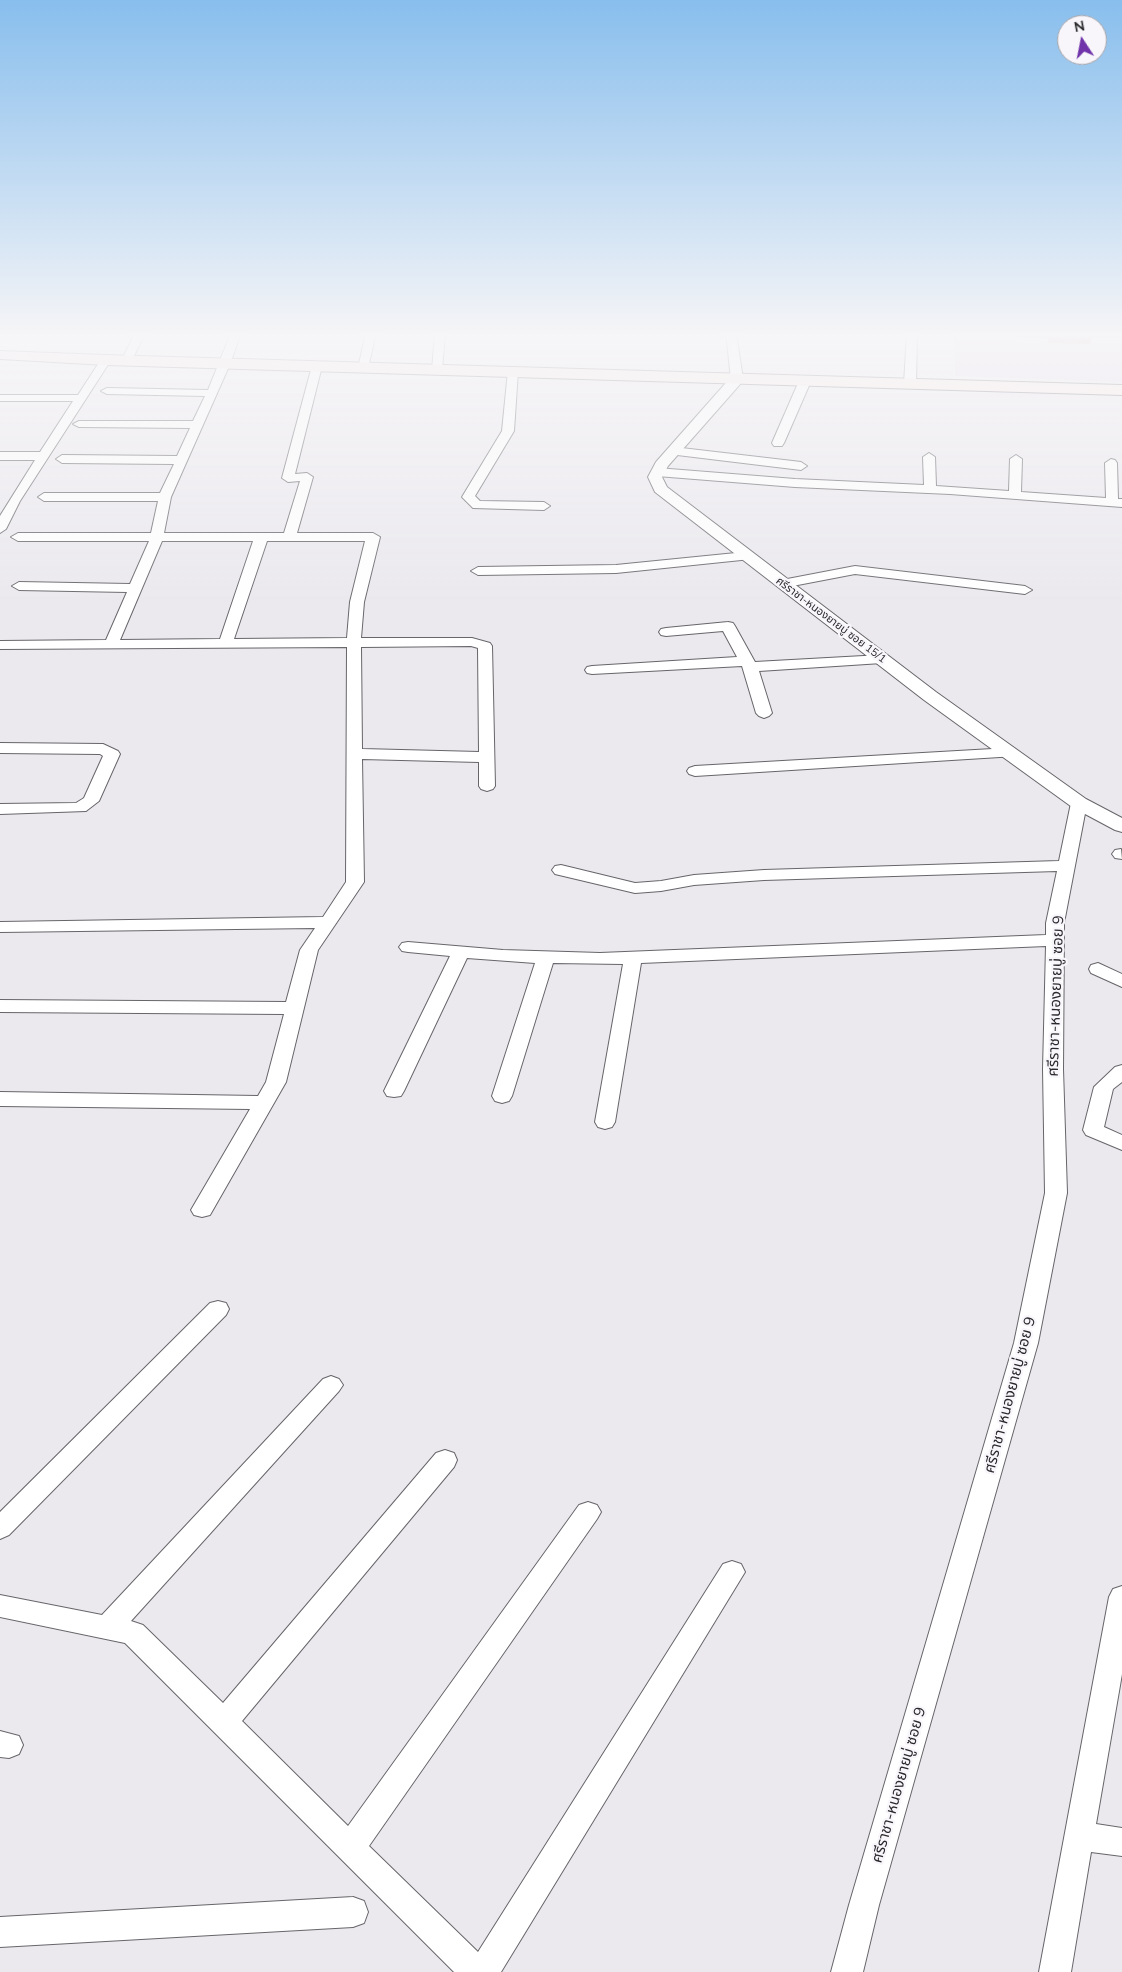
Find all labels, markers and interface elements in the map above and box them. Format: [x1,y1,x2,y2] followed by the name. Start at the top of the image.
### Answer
[1057,15,1107,65] north arrow
[1072,16,1086,36] text: N
[773,574,889,666] street label: ศรีราชา-หนองยายบู่ ซอย 15/1
[1044,915,1068,1077] street label: ศรีราชา-หนองยายบู่ ซอย 9
[980,1315,1040,1475] street label: ศรีราชา-หนองยายบู่ ซอย 9
[868,1705,930,1865] street label: ศรีราชา-หนองยายบู่ ซอย 9

